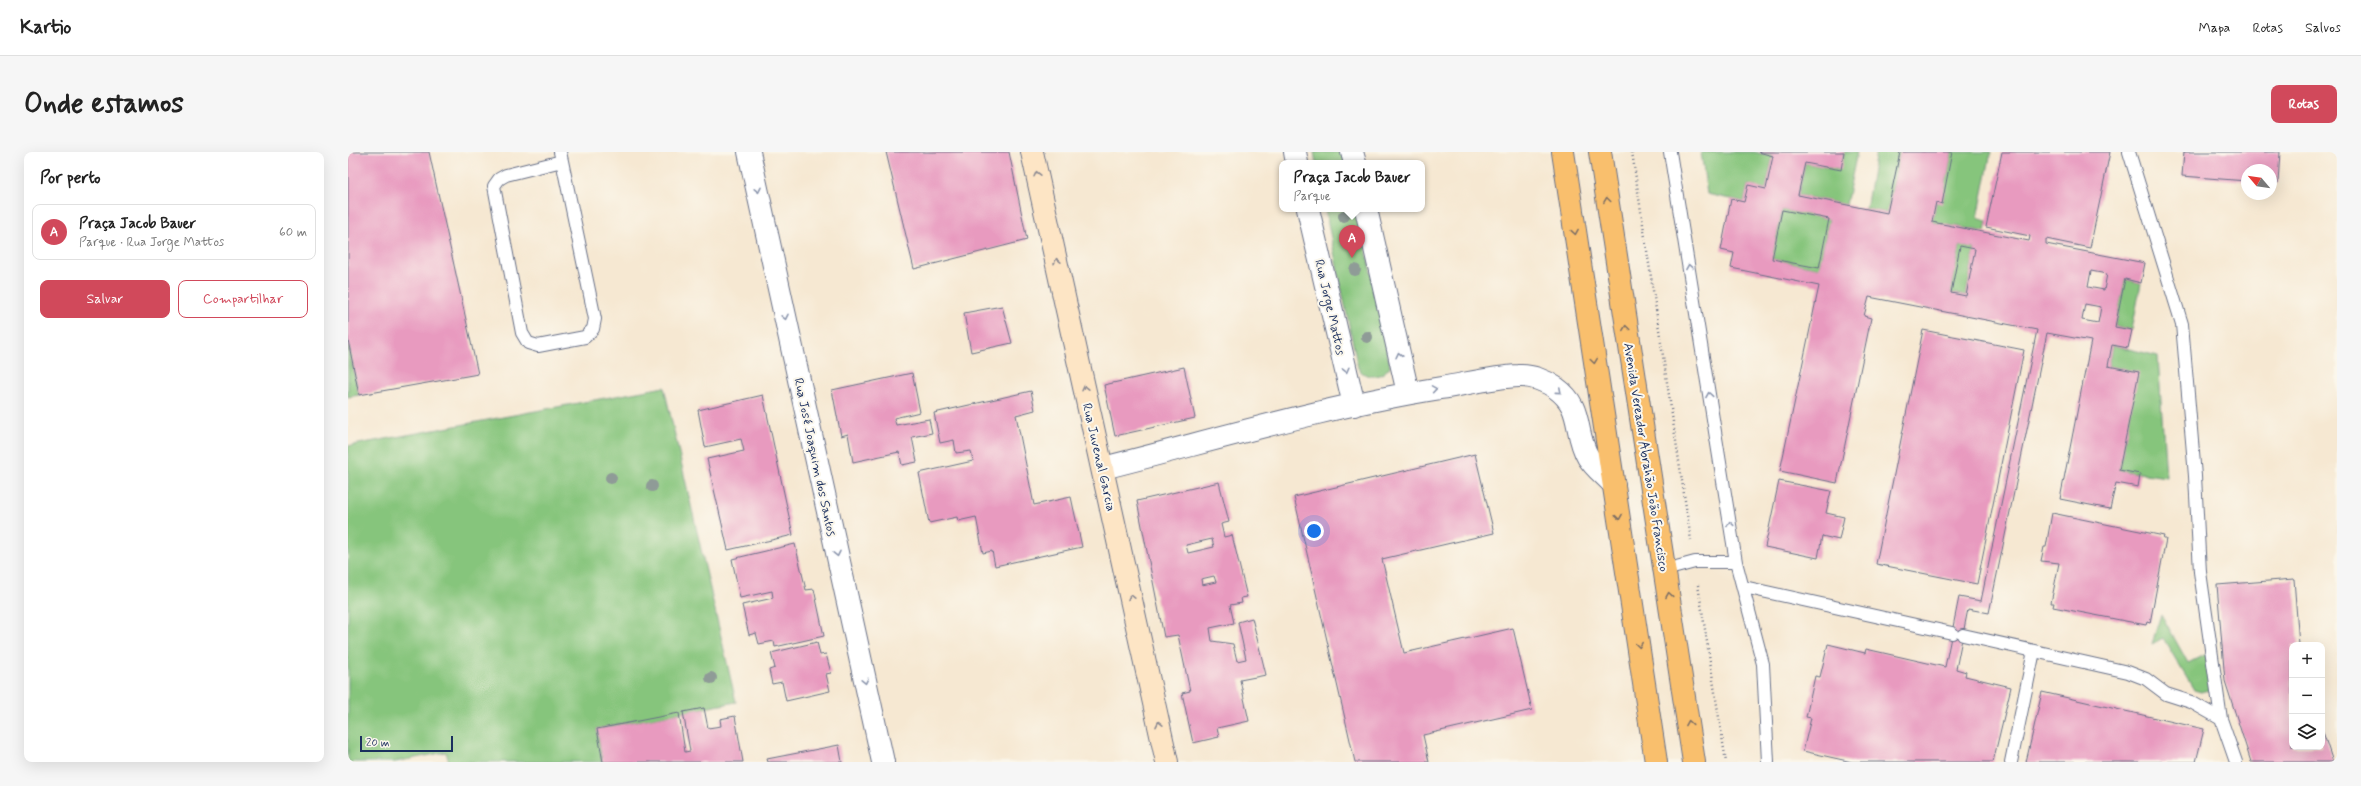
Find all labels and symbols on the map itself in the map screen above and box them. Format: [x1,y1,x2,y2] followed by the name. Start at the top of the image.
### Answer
[2241,164,2277,200] north arrow
[1034,171,1042,177] one-way arrow
[753,187,761,193] one-way arrow
[1603,197,1612,203] one-way arrow
[1339,225,1365,258] pin: A
[1570,229,1579,235] one-way arrow
[1053,258,1061,264] one-way arrow
[1309,258,1349,357] street label: Rua Jorge Mattos
[1685,264,1693,270] one-way arrow
[781,314,789,320] one-way arrow
[1622,325,1631,331] one-way arrow
[1619,342,1672,573] street label: Avenida Vereador Abrahão João Francisco
[1396,352,1404,359] one-way arrow
[1589,358,1598,364] one-way arrow
[1341,366,1350,373] one-way arrow
[789,377,840,538] street label: Rua José Joaquim dos Santos
[1082,385,1090,391] one-way arrow
[1431,385,1437,394] one-way arrow
[1554,387,1561,394] one-way arrow
[1705,392,1714,398] one-way arrow
[1078,402,1119,513] street label: Rua Juvenal Garcia
[1615,514,1623,520] one-way arrow
[1304,521,1324,541] your location
[1726,521,1735,527] one-way arrow
[833,550,841,557] one-way arrow
[1665,592,1674,598] one-way arrow
[1128,594,1136,600] one-way arrow
[1634,642,1643,648] one-way arrow
[860,677,868,684] one-way arrow
[1685,720,1694,727] one-way arrow
[1156,721,1164,727] one-way arrow
[360,734,453,753] scale bar

